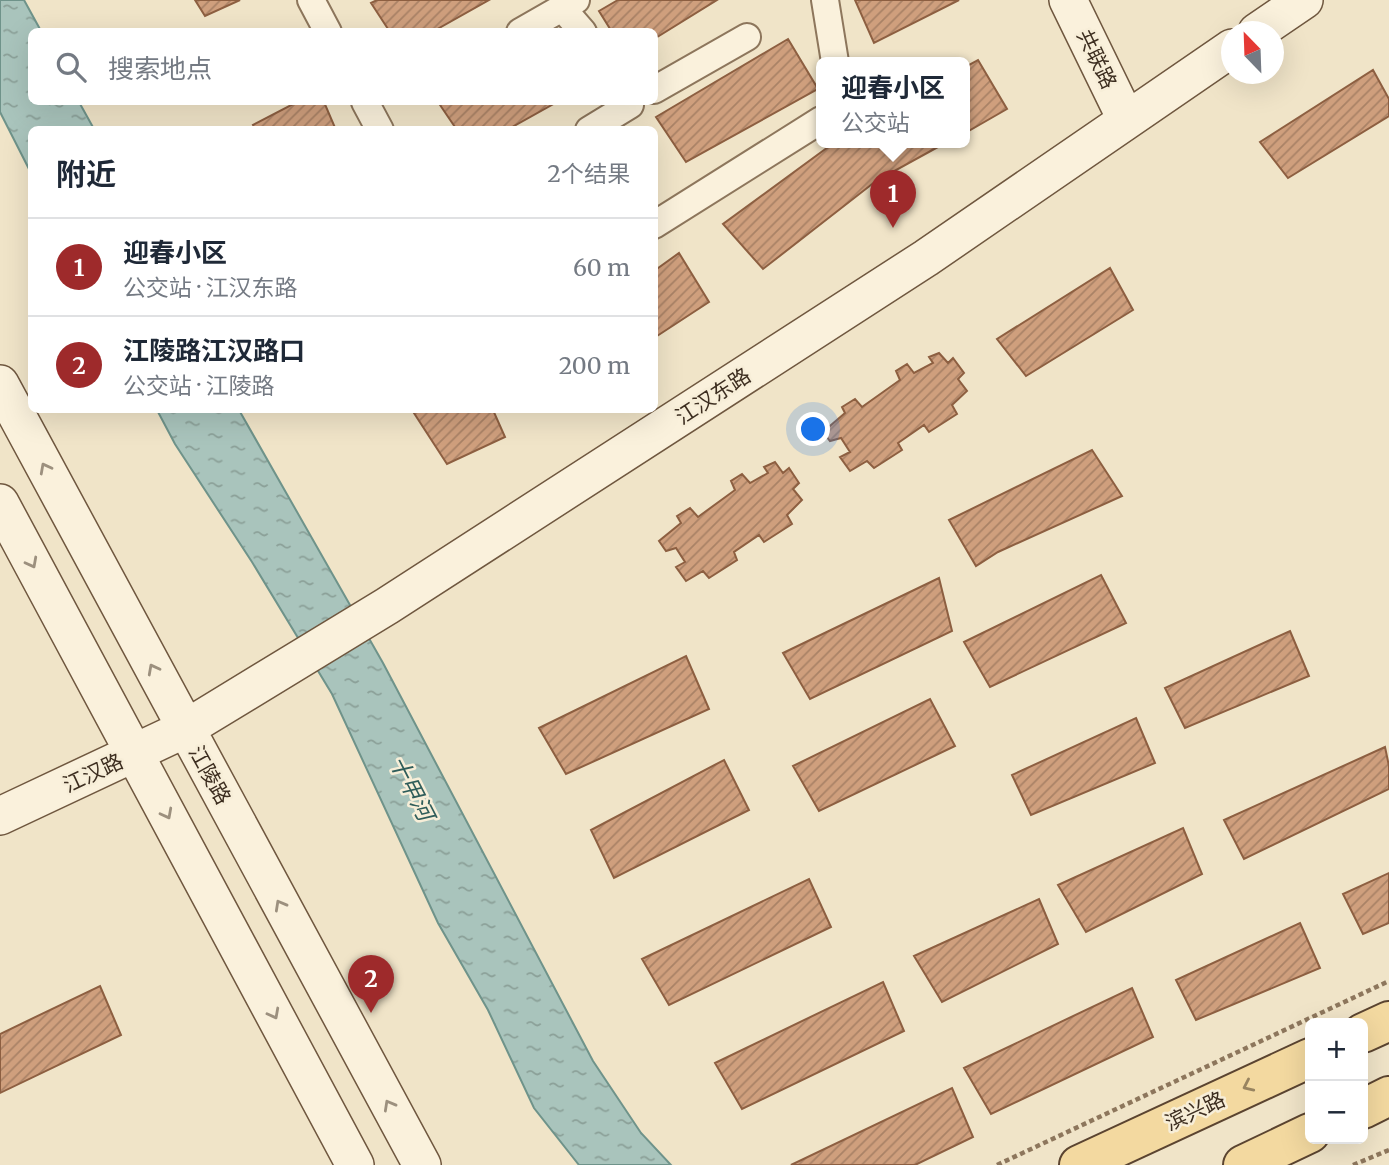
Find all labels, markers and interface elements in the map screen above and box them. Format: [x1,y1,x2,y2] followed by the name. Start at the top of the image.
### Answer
[1221,21,1284,84] north arrow
[1071,25,1123,93] street label: 共联路
[28,28,658,105] search box
[52,48,90,86] icon: search
[108,52,212,85] text: 搜索地点
[816,57,970,148] popup
[841,71,945,104] text: 迎春小区
[841,108,910,137] text: 公交站
[56,155,116,193] text: 附近
[547,159,630,188] text: 2个结果
[870,170,916,228] pin: 1
[123,236,227,269] text: 迎春小区
[74,253,84,282] text: 1
[573,253,630,282] text: 60 m
[123,273,298,302] text: 公交站 · 江汉东路
[123,334,305,367] text: 江陵路江汉路口
[72,351,86,380] text: 2
[559,351,630,380] text: 200 m
[670,362,756,430] street label: 江汉东路
[123,371,275,400] text: 公交站 · 江陵路
[796,412,830,446] your location
[40,463,54,476] one-way arrow
[24,556,38,568] one-way arrow
[148,664,161,676] one-way arrow
[183,741,237,809] street label: 江陵路
[59,747,127,799] street label: 江汉路
[383,751,442,829] water label: 十甲河
[159,807,172,819] one-way arrow
[275,900,289,912] one-way arrow
[348,955,394,1013] pin: 2
[266,1007,280,1020] one-way arrow
[1305,1018,1368,1144] map controls
[1305,1018,1368,1081] button: +
[1243,1078,1255,1092] one-way arrow
[1305,1081,1368,1144] button: −
[1161,1085,1229,1137] street label: 滨兴路
[384,1100,397,1112] one-way arrow

